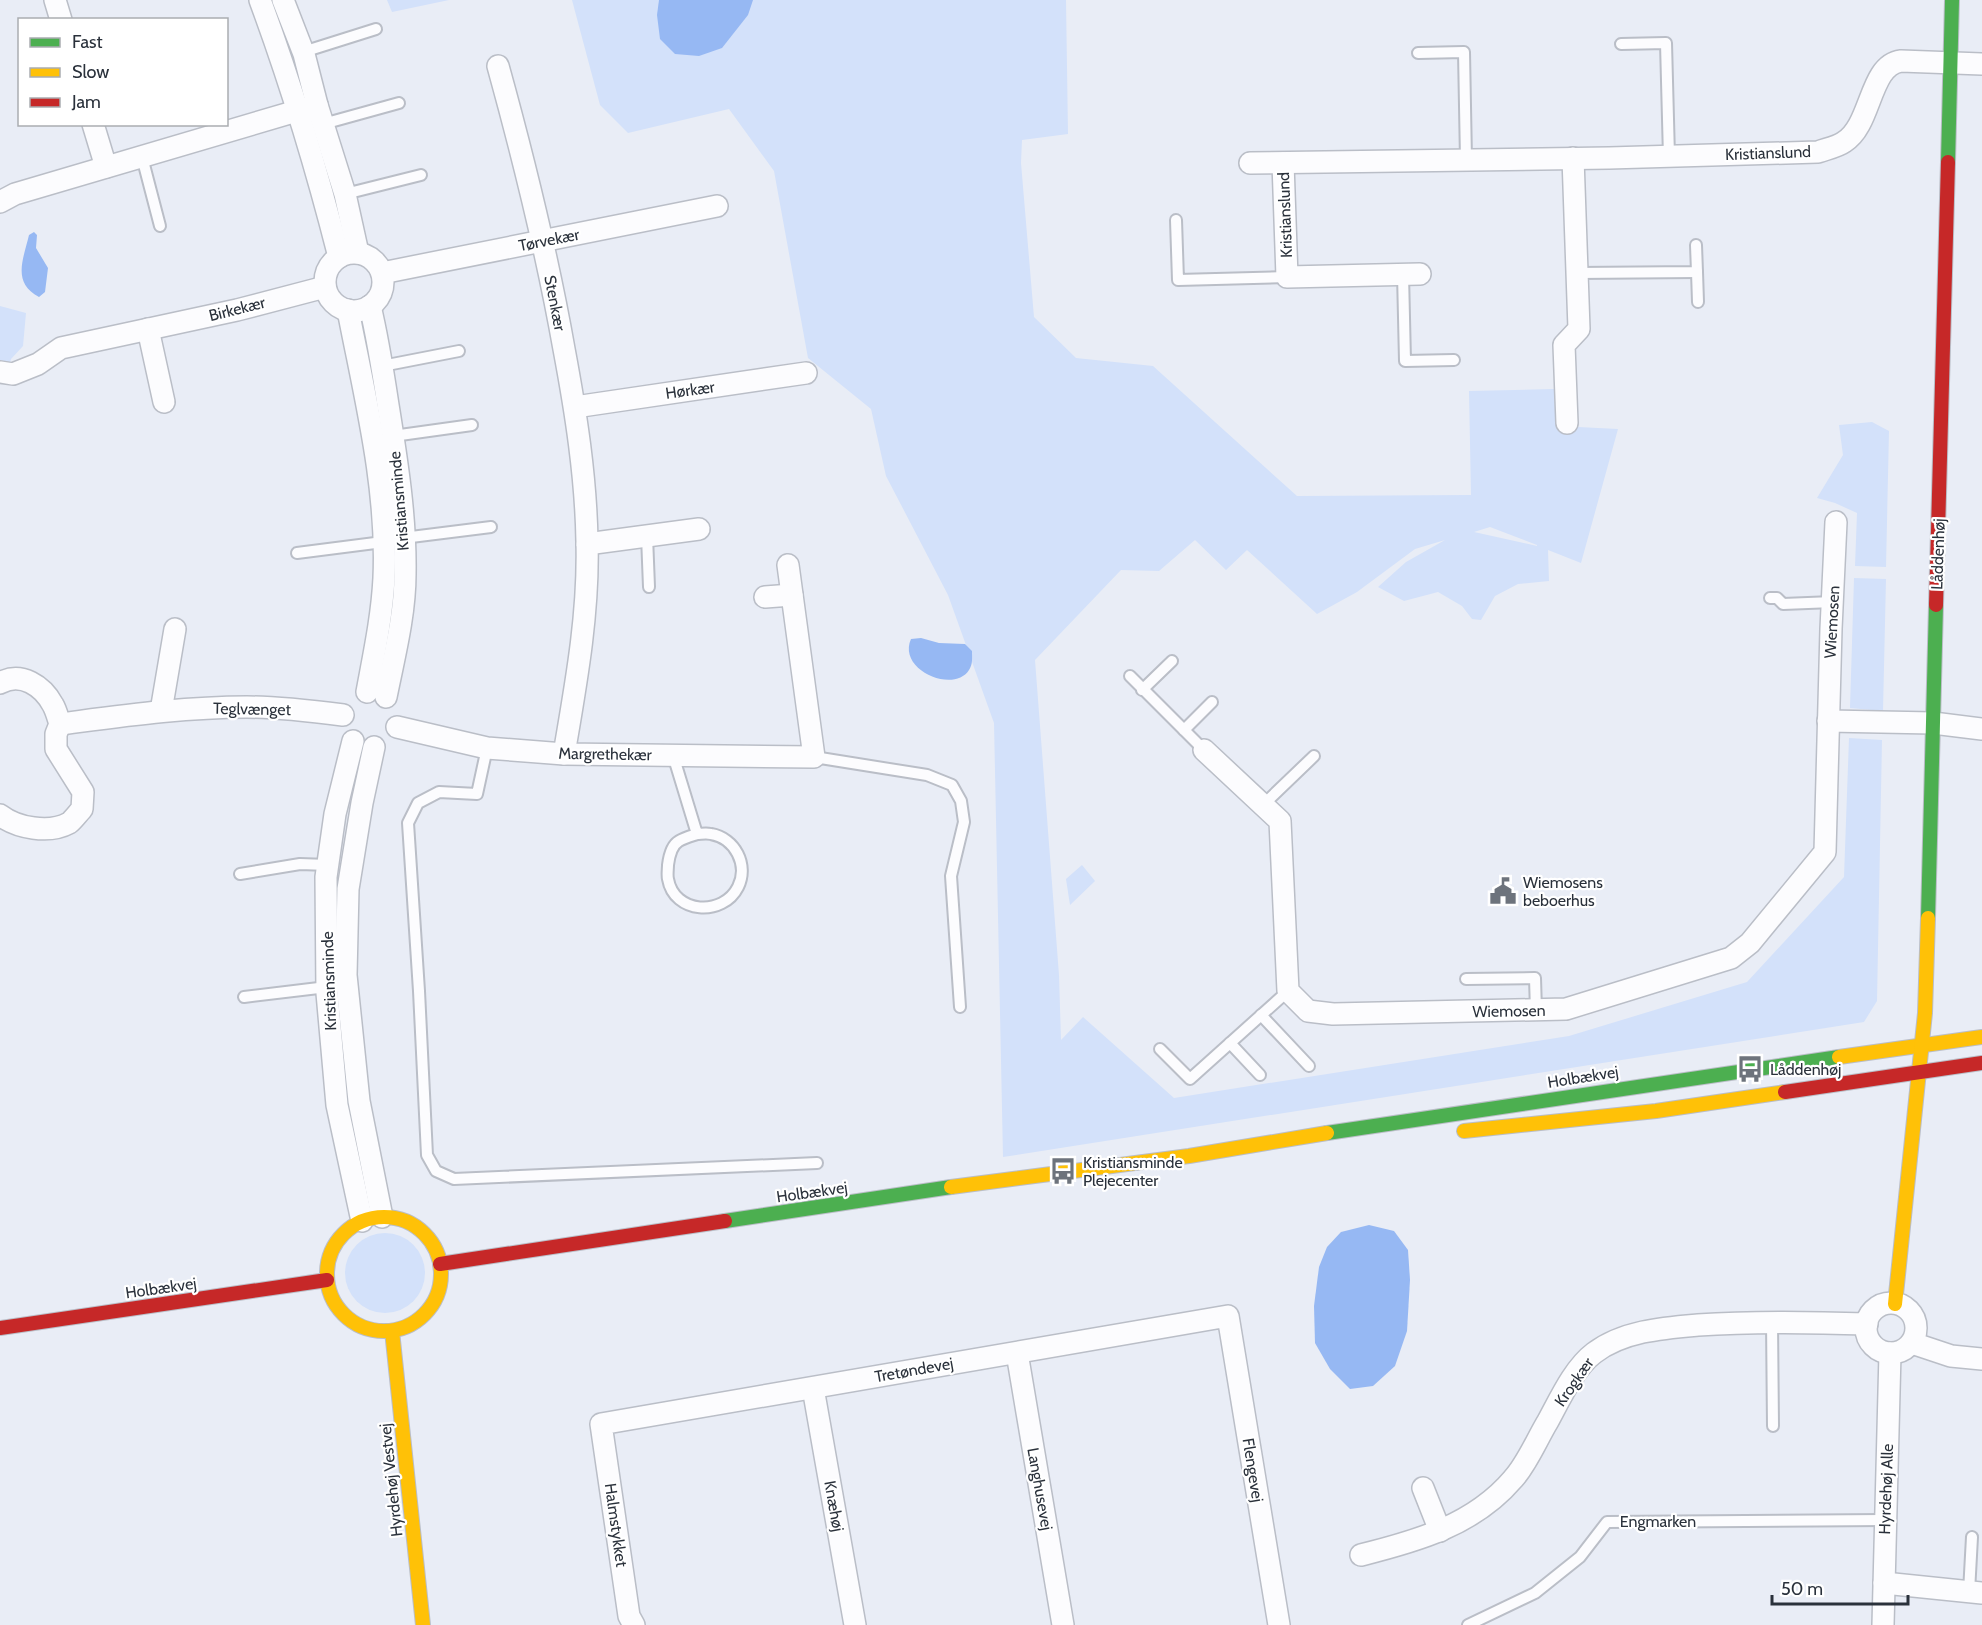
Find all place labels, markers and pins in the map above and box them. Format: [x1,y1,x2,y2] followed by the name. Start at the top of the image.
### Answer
[1523,873,1603,910] place label: Wiemosens beboerhus
[1488,876,1518,906] public building icon: Wiemosens beboerhus
[1735,1054,1765,1084] bus stop icon: Låddenhøj
[1770,1060,1841,1079] place label: Låddenhøj
[1083,1153,1183,1190] place label: Kristiansminde Plejecenter
[1048,1156,1078,1186] bus stop icon: Kristiansminde Plejecenter

